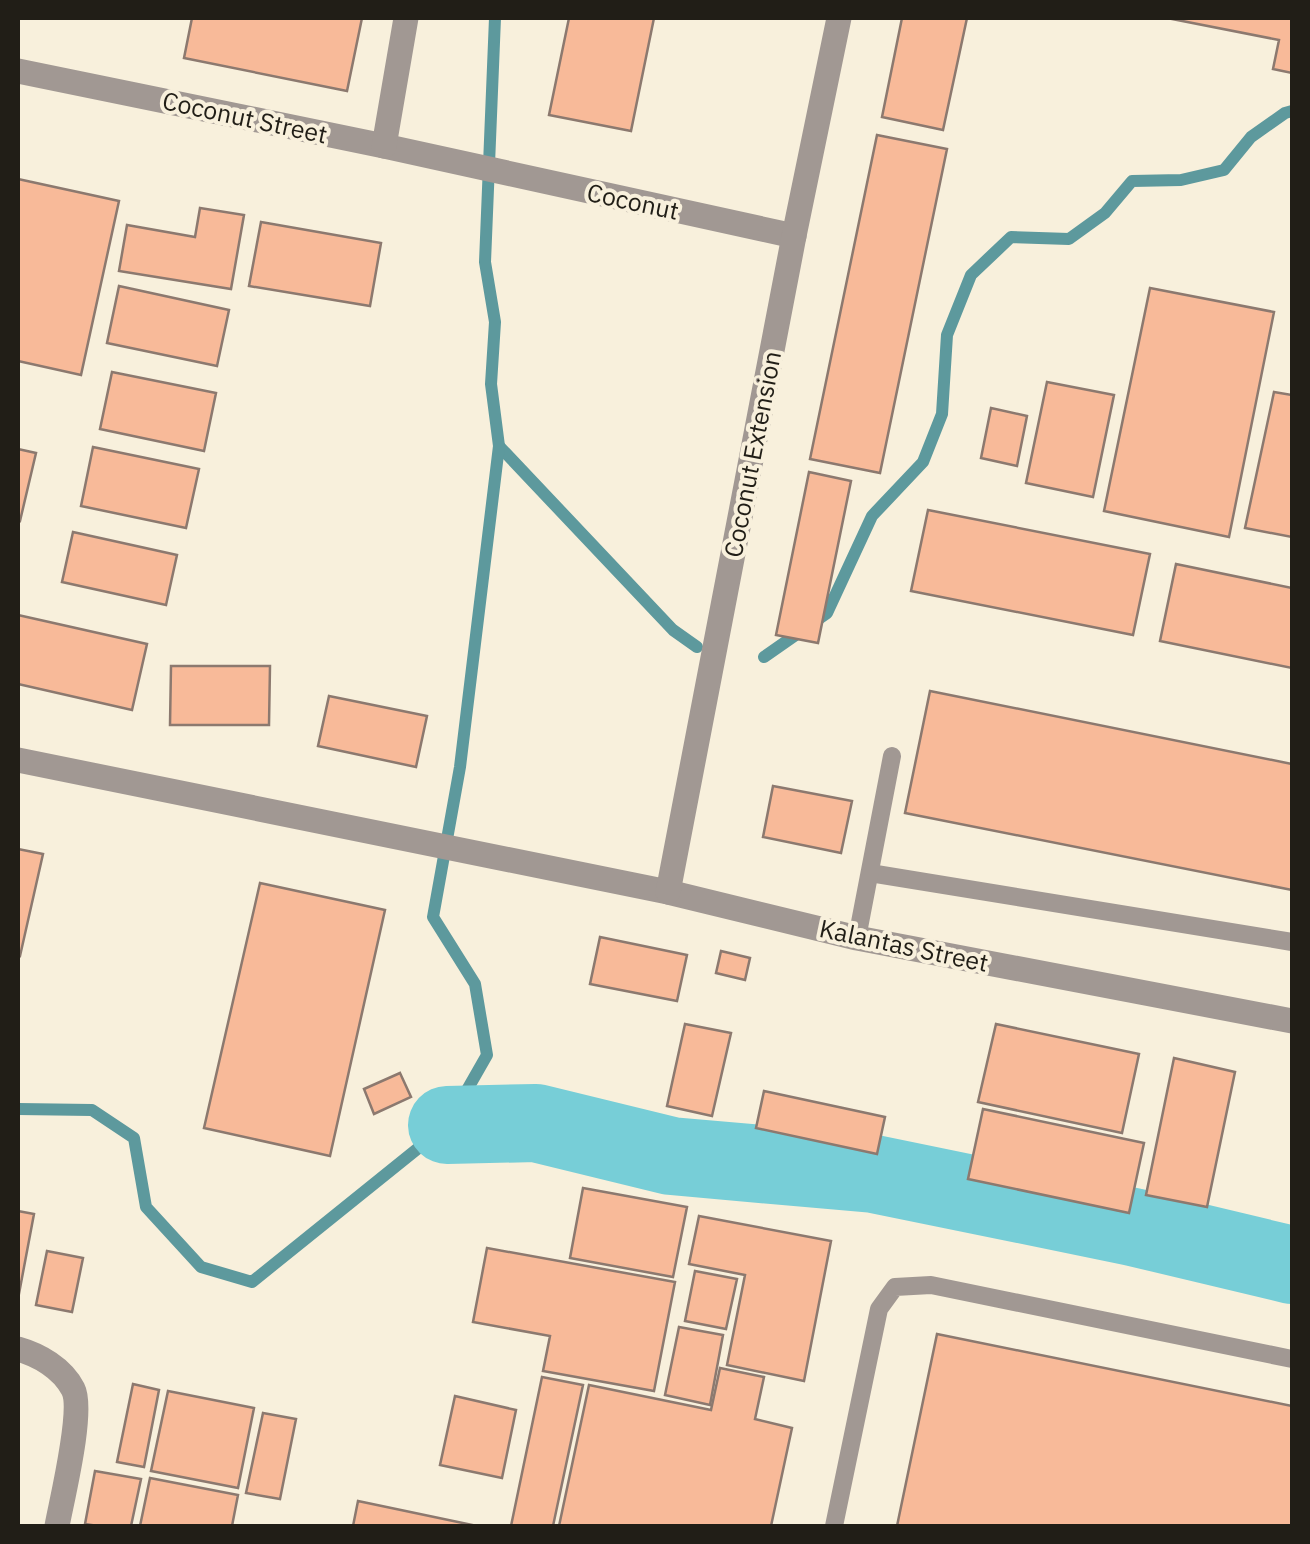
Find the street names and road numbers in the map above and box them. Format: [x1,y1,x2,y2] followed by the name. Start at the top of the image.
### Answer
[160,83,330,151] street label: Coconut Street
[584,175,682,227] street label: Coconut
[716,348,788,560] street label: Coconut Extension
[816,911,992,979] street label: Kalantas Street

